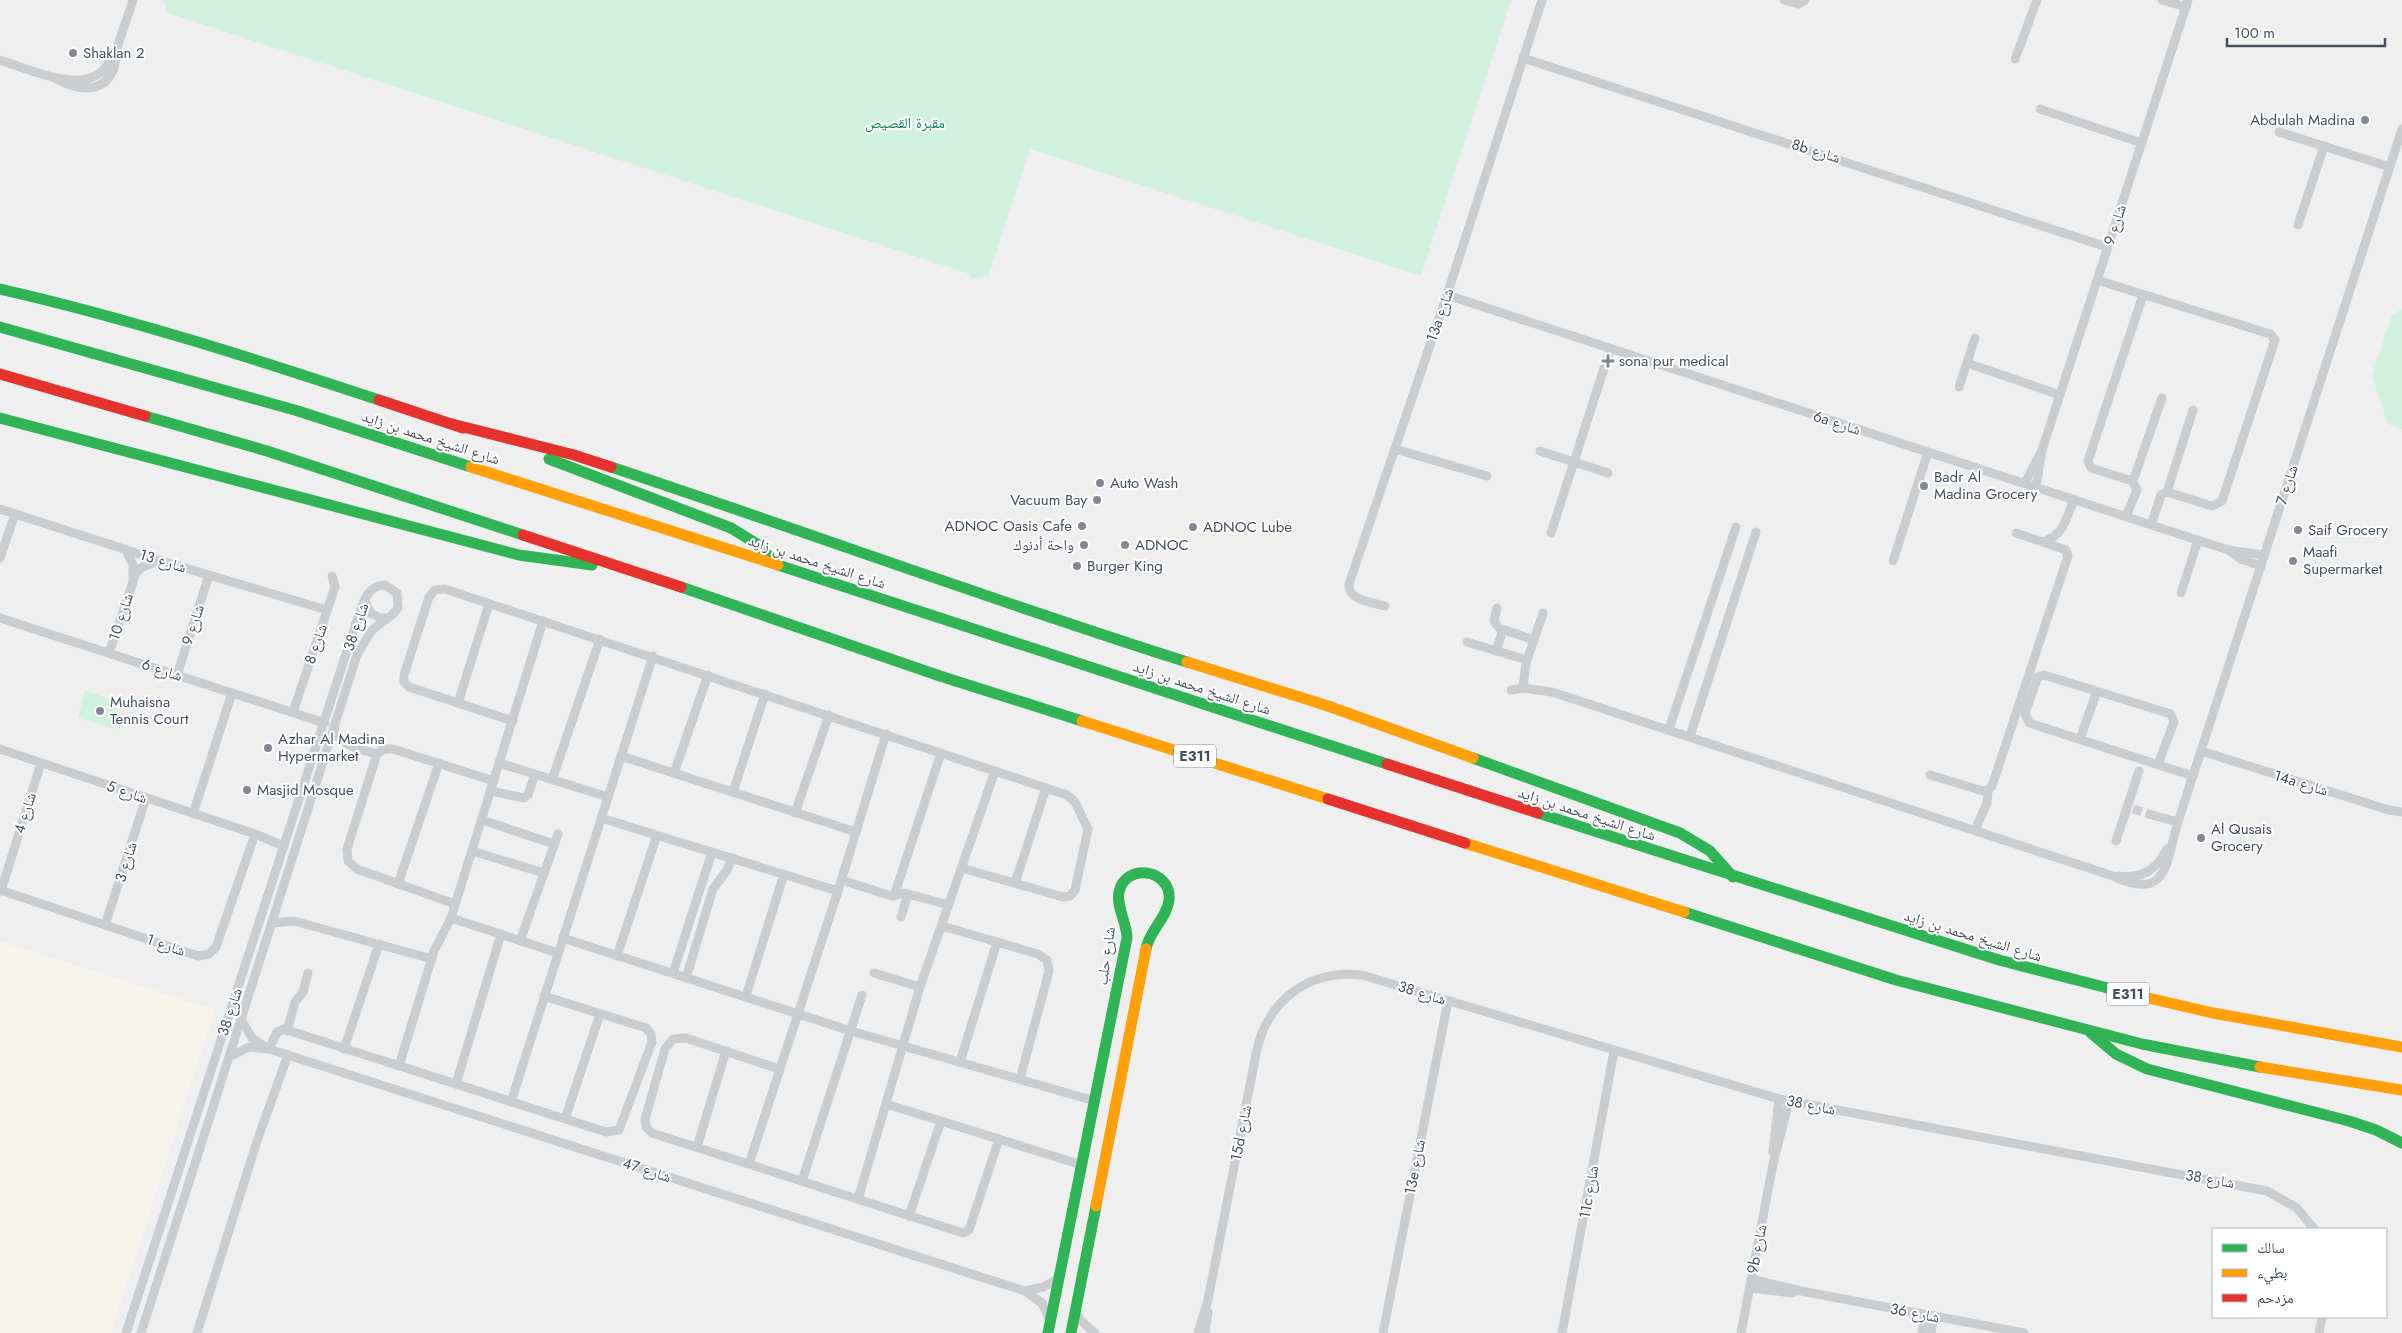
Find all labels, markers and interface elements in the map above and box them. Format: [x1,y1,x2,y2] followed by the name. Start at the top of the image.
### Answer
[2227,15,2384,47] scale bar
[2234,22,2275,44] text: 100 m
[83,42,145,64] place label: Shaklan 2
[67,47,79,59] marker: Shaklan 2
[2250,109,2355,131] place label: Abdulah Madina
[865,112,945,134] park label: مقبرة القصيص
[2359,114,2371,126] marker: Abdulah Madina
[1789,133,1843,169] street label: 8b شارع
[2098,202,2132,248] street label: شارع 9
[1421,285,1459,345] street label: 13a شارع
[1619,350,1729,372] place label: sona pur medical
[1601,354,1615,368] marker: sona pur medical
[359,405,503,471] street label: شارع الشيخ محمد بن زايد
[1810,405,1864,441] street label: 6a شارع
[2270,462,2304,508] street label: شارع 7
[1934,466,2038,505] place label: Badr Al Madina Grocery
[1110,472,1178,494] place label: Auto Wash
[1094,477,1106,489] marker: Auto Wash
[1918,480,1930,492] marker: Badr Al Madina Grocery
[1010,489,1087,511] place label: Vacuum Bay
[1091,494,1103,506] marker: Vacuum Bay
[945,515,1072,537] place label: ADNOC Oasis Cafe
[1203,516,1292,538] place label: ADNOC Lube
[2308,519,2388,541] place label: Saif Grocery
[1076,520,1088,532] marker: ADNOC Oasis Cafe
[1187,521,1199,533] marker: ADNOC Lube
[2292,524,2304,536] marker: Saif Grocery
[745,529,889,595] street label: شارع الشيخ محمد بن زايد
[1013,534,1074,556] place label: واحة أدنوك
[1135,534,1189,556] place label: ADNOC
[1078,539,1090,551] marker: واحة أدنوك
[1119,539,1131,551] marker: ADNOC
[2303,541,2383,580] place label: Maafi Supermarket
[137,543,189,579] street label: شارع 13
[1087,555,1163,577] place label: Burger King
[2287,555,2299,567] marker: Maafi Supermarket
[1071,560,1083,572] marker: Burger King
[103,590,139,644] street label: شارع 10
[338,600,374,654] street label: شارع 38
[176,602,210,648] street label: شارع 9
[299,621,333,667] street label: شارع 8
[139,653,185,687] street label: شارع 6
[1130,655,1274,721] street label: شارع الشيخ محمد بن زايد
[110,691,189,730] place label: Muhaisna Tennis Court
[94,705,106,717] marker: Muhaisna Tennis Court
[278,728,385,767] place label: Azhar Al Madina Hypermarket
[262,742,274,754] marker: Azhar Al Madina Hypermarket
[1174,744,1216,768] road number: E311
[2271,764,2331,802] street label: 14a شارع
[104,775,150,809] street label: شارع 5
[257,779,354,801] place label: Masjid Mosque
[1515,781,1659,847] street label: شارع الشيخ محمد بن زايد
[241,784,253,796] marker: Masjid Mosque
[8,790,42,836] street label: شارع 4
[2211,818,2272,857] place label: Al Qusais Grocery
[2195,832,2207,844] marker: Al Qusais Grocery
[109,839,143,885] street label: شارع 3
[1901,905,2045,967] street label: شارع الشيخ محمد بن زايد
[1091,925,1121,986] street label: شارع حلب
[144,928,189,962] street label: شارع 1
[1395,975,1449,1011] street label: شارع 38
[2107,982,2149,1006] road number: E311
[212,985,248,1039] street label: شارع 38
[1785,1089,1837,1121] street label: شارع 38
[1225,1103,1257,1163] street label: 15d شارع
[1399,1137,1431,1196] street label: 13e شارع
[620,1152,674,1188] street label: شارع 47
[1574,1164,1605,1220] street label: 11c شارع
[2184,1164,2236,1194] street label: شارع 38
[1741,1222,1773,1276] street label: 9b شارع
[2212,1228,2387,1318] legend
[2257,1237,2285,1259] text: سالك
[2257,1262,2287,1285] text: بطيء
[2257,1287,2294,1309] text: مزدحم
[1888,1297,1942,1329] street label: شارع 36

